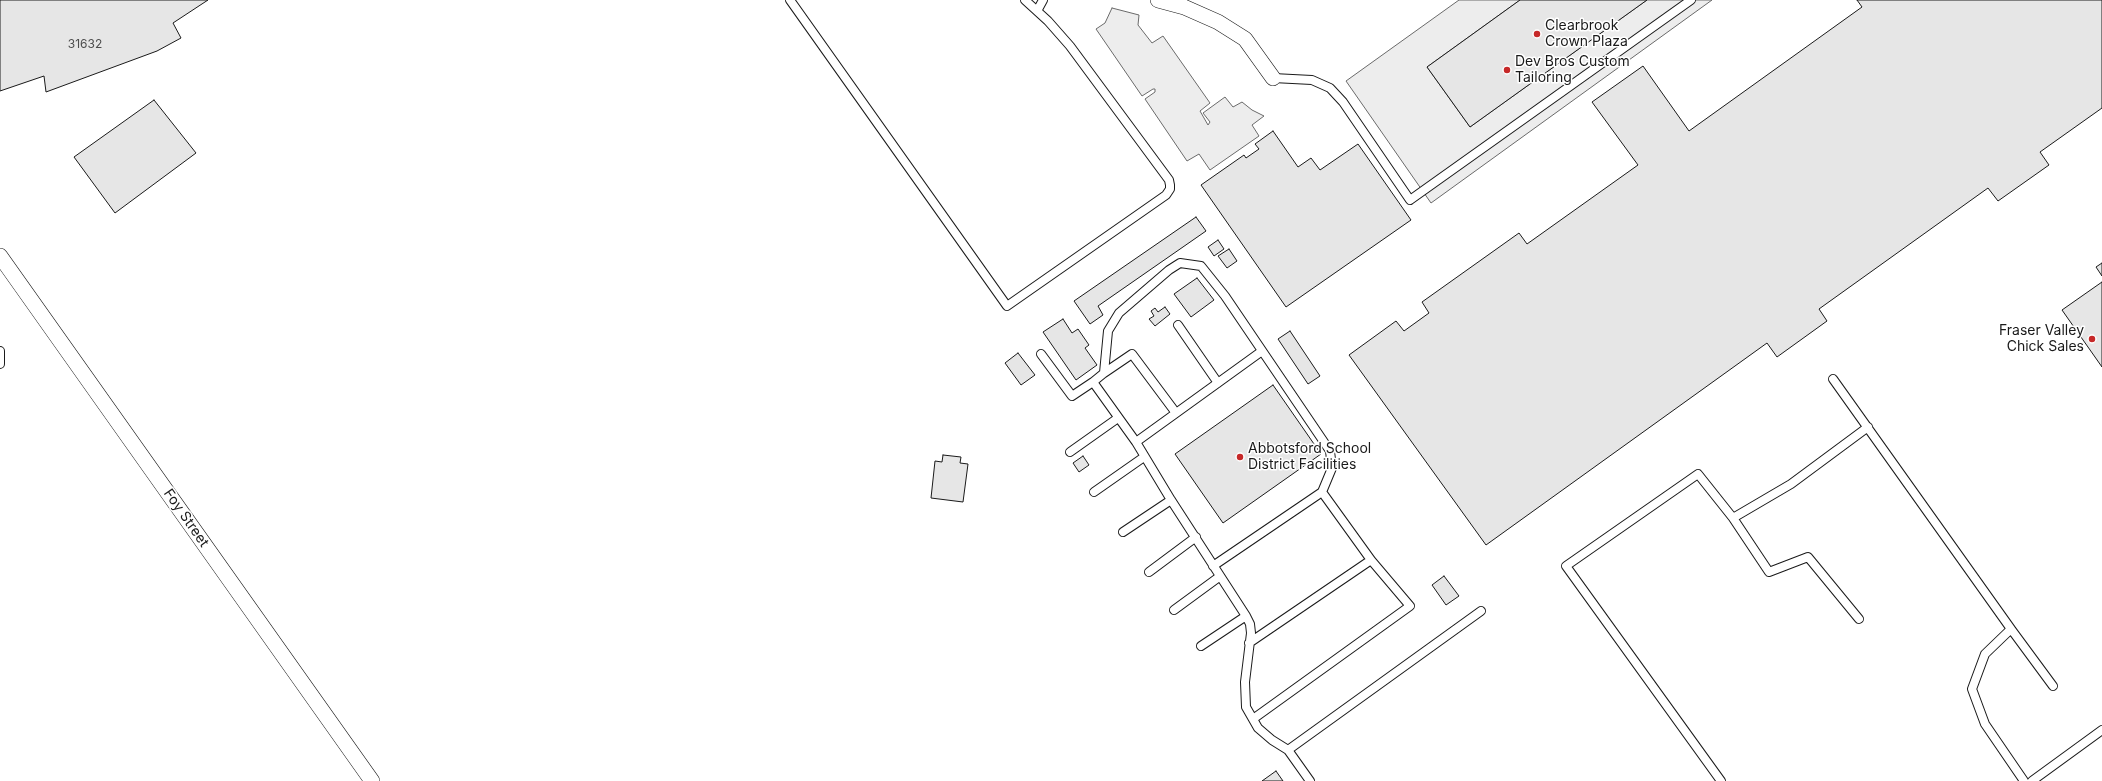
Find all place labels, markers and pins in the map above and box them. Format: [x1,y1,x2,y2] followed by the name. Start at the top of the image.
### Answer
[1545,18,1628,50] place label: Clearbrook Crown Plaza
[1532,29,1542,39] marker: Clearbrook Crown Plaza
[1515,54,1630,86] place label: Dev Bros Custom Tailoring
[1502,65,1512,75] marker: Dev Bros Custom Tailoring
[1999,323,2084,356] place label: Fraser Valley Chick Sales
[2087,334,2097,344] marker: Fraser Valley Chick Sales
[1248,441,1371,474] place label: Abbotsford School District Facilities
[1235,452,1245,462] marker: Abbotsford School District Facilities

